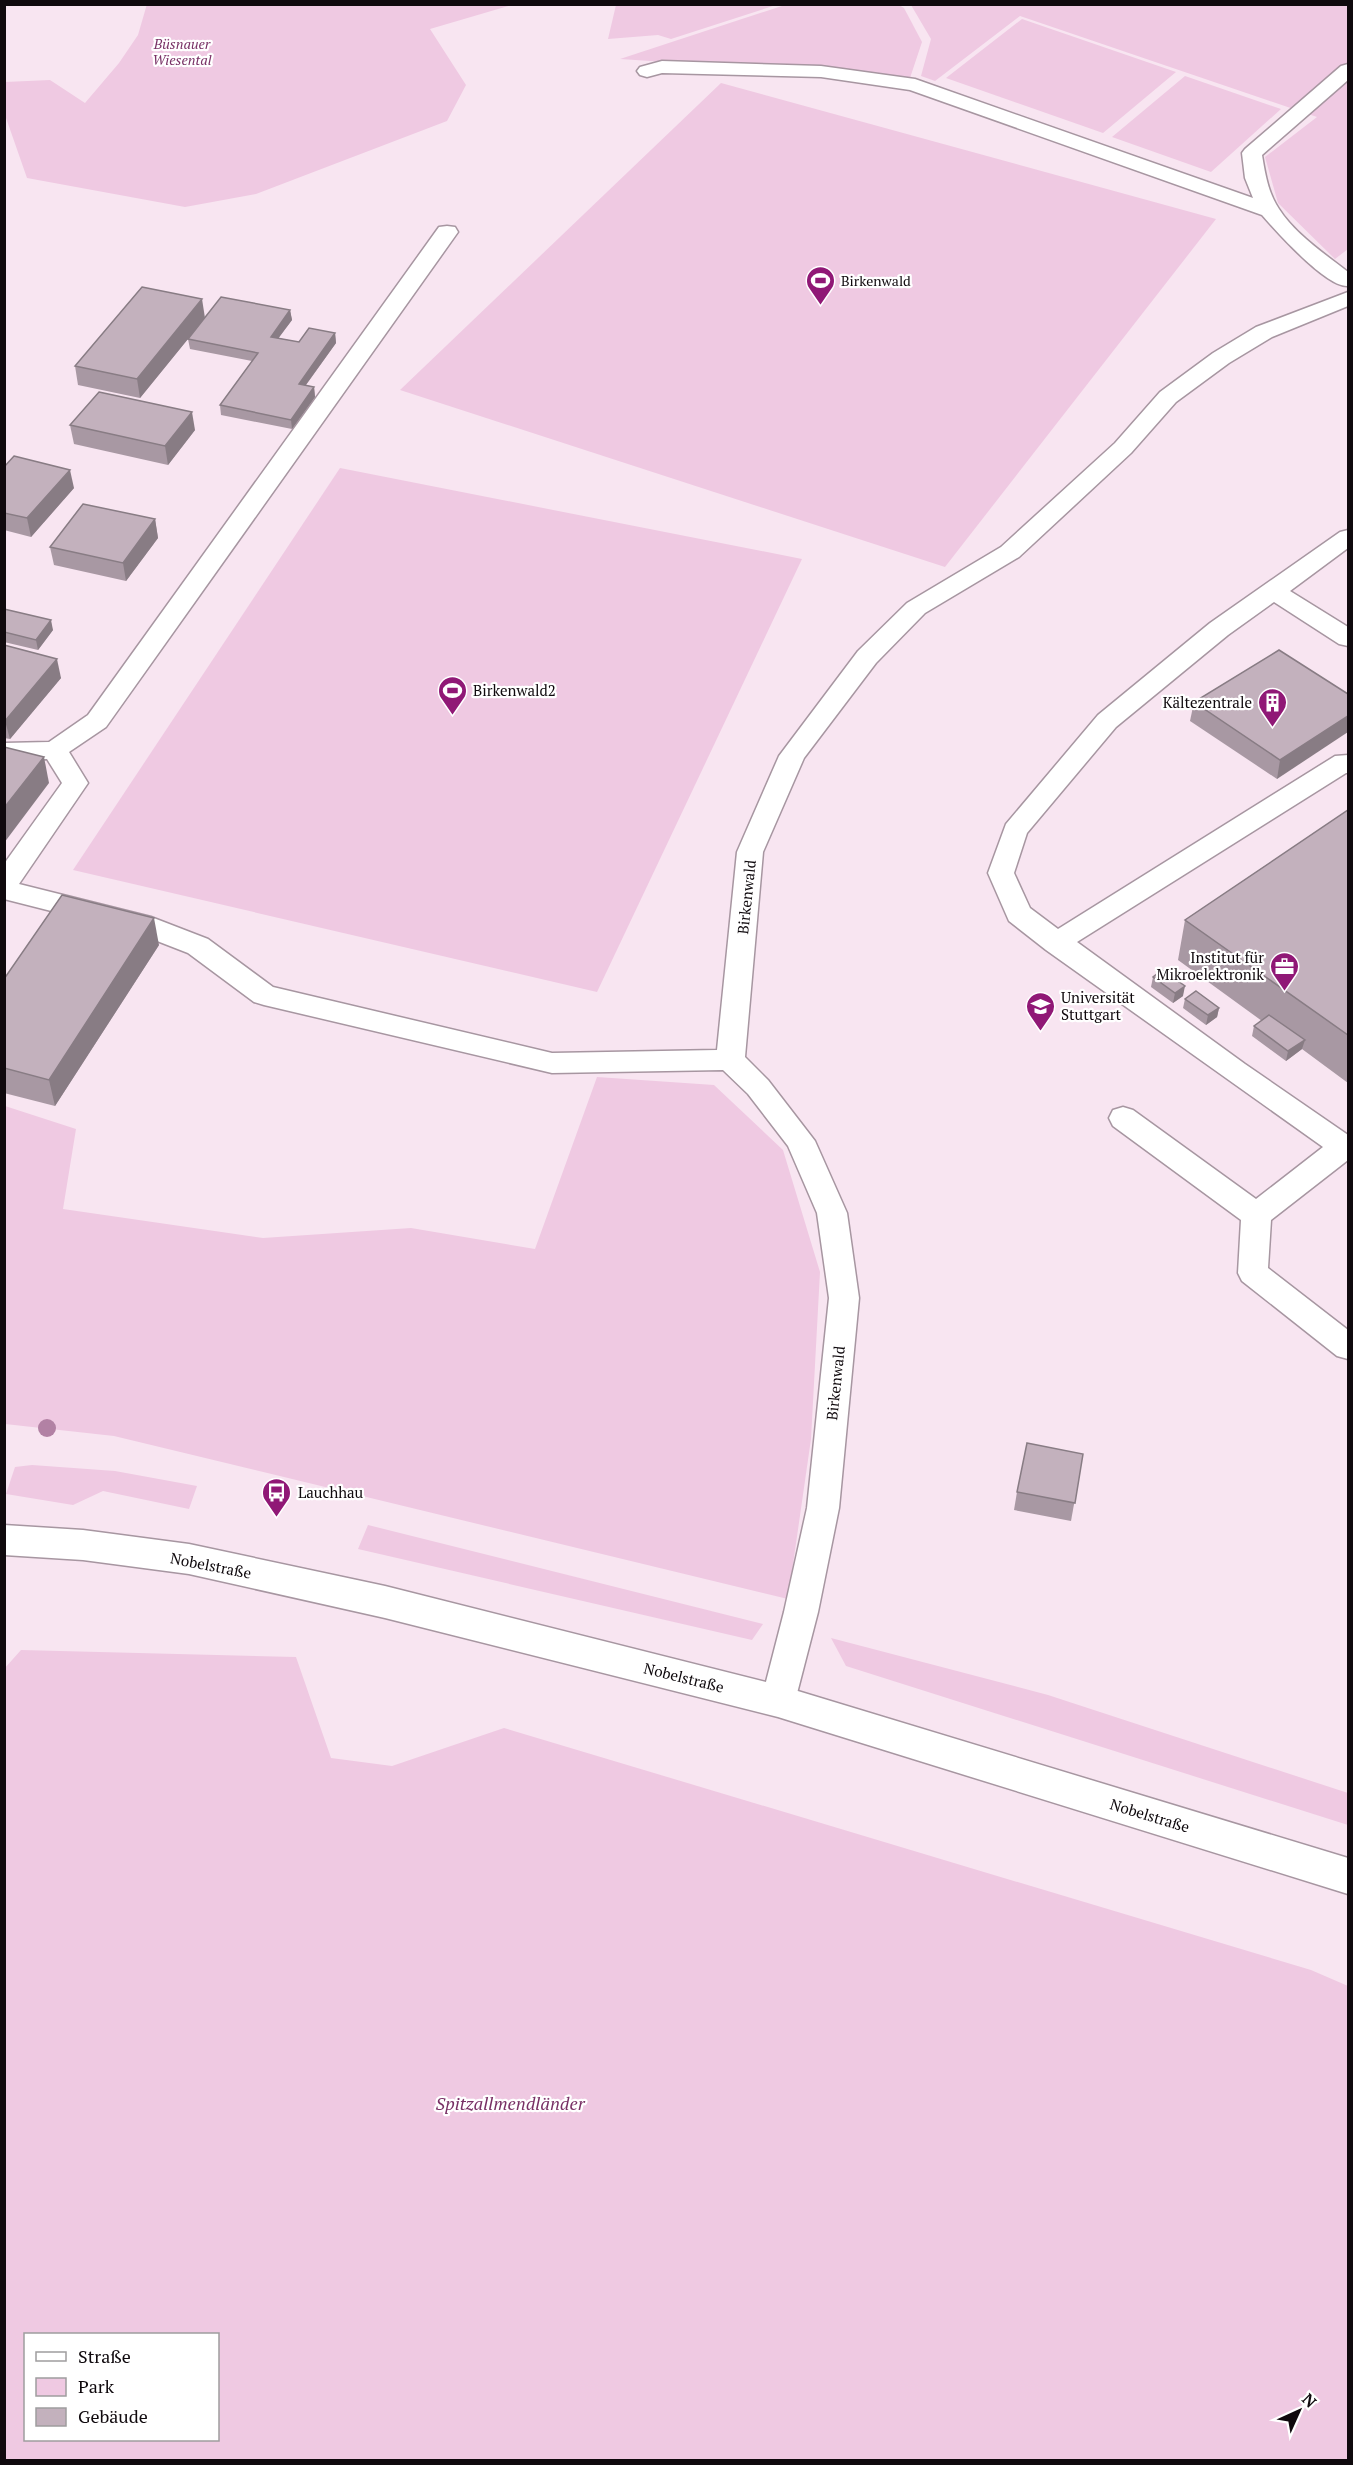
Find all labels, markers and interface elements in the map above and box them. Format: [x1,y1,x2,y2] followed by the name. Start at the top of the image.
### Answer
[152,34,212,69] park label: Büsnauer Wiesental
[804,264,836,306] sports icon: Birkenwald
[841,271,911,290] place label: Birkenwald
[436,674,468,716] sports icon: Birkenwald2
[473,680,556,700] place label: Birkenwald2
[1257,686,1289,728] building icon: Kältezentrale
[1163,692,1252,712] place label: Kältezentrale
[732,859,760,935] street label: Birkenwald
[1157,947,1264,984] place label: Institut für Mikroelektronik
[1269,950,1301,992] office icon: Institut für Mikroelektronik
[1061,987,1135,1024] place label: Universität Stuttgart
[1024,990,1056,1032] school or university icon: Universität Stuttgart
[821,1345,849,1421] street label: Birkenwald
[261,1476,293,1518] bus stop icon: Lauchhau
[298,1482,364,1502] place label: Lauchhau
[169,1547,253,1583] street label: Nobelstraße
[642,1657,726,1697] street label: Nobelstraße
[1108,1793,1192,1837] street label: Nobelstraße
[435,2091,586,2115] park label: Spitzallmendländer
[24,2333,219,2441] legend
[78,2344,131,2368] text: Straße
[78,2374,115,2398] text: Park
[1269,2381,1329,2441] north arrow
[1298,2388,1322,2412] text: N
[78,2404,148,2428] text: Gebäude

